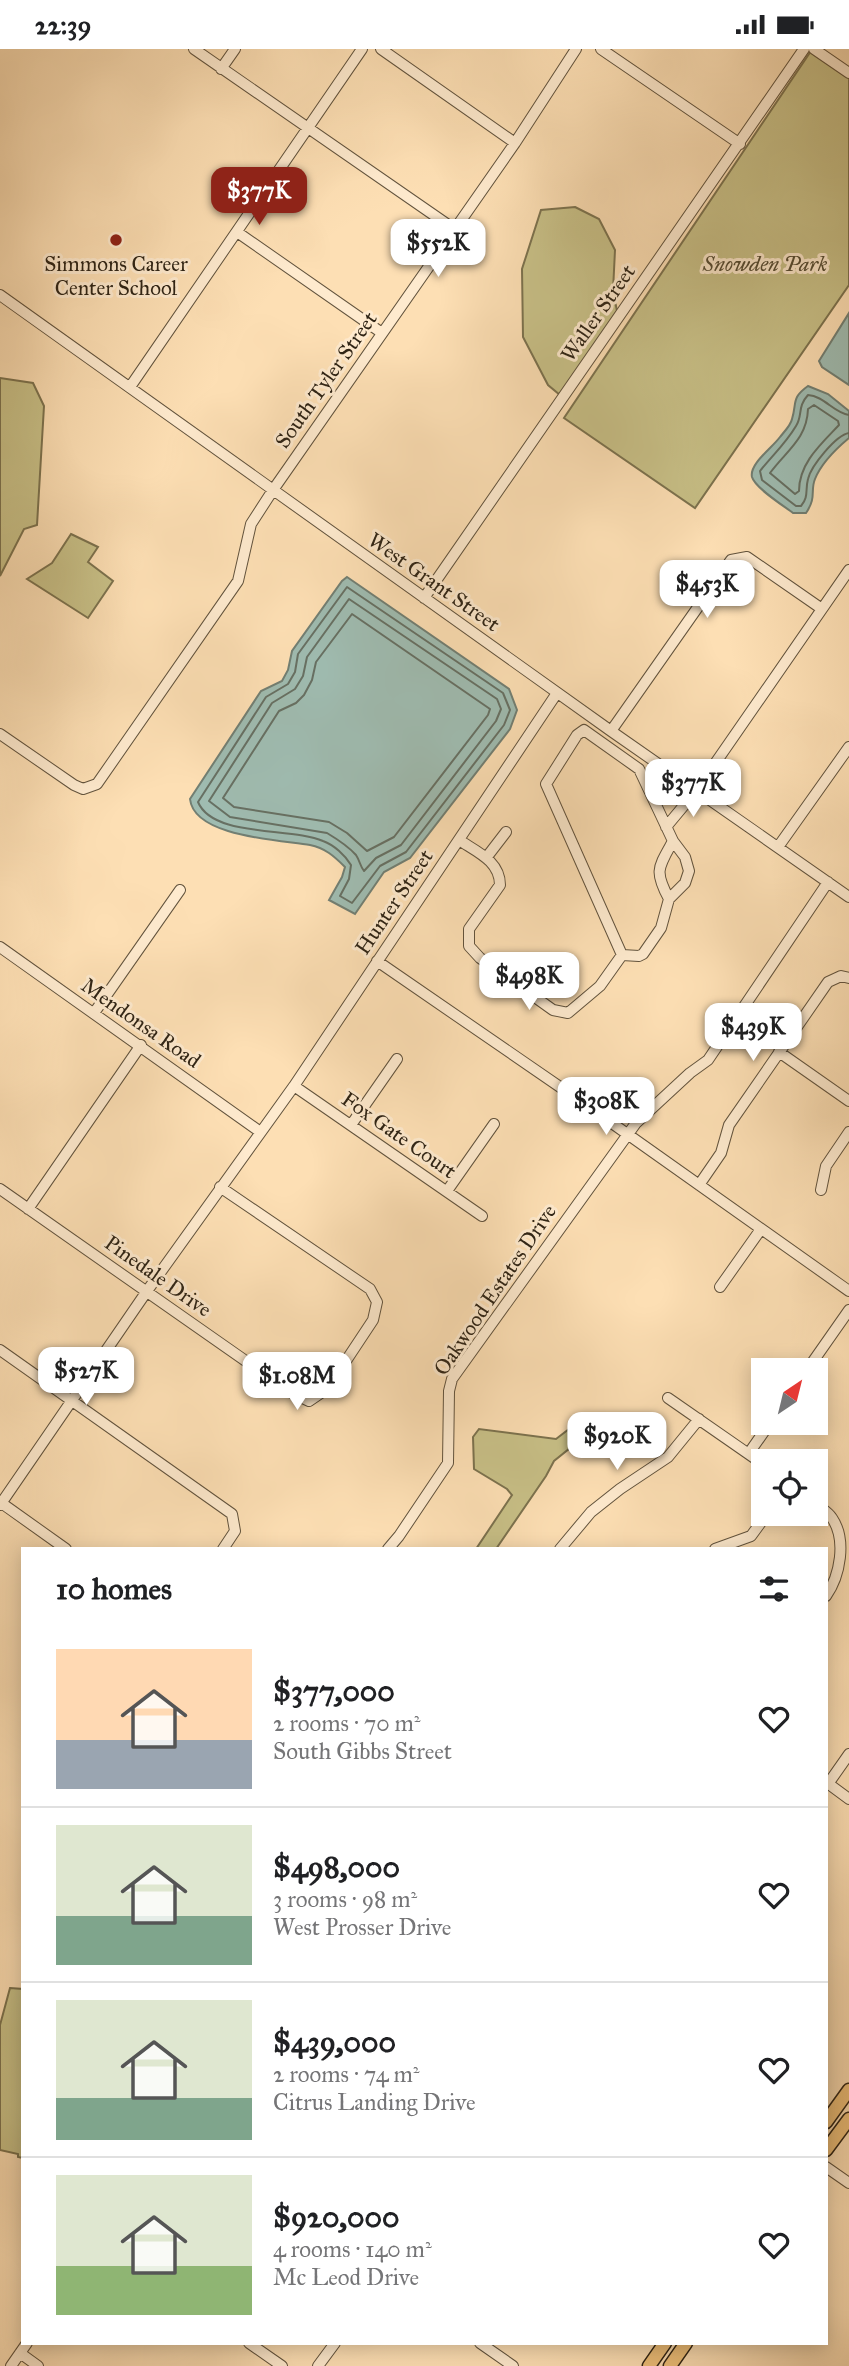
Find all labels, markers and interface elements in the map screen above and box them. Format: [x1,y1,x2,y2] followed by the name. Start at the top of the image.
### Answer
[35,9,91,41] text: 22:39
[210,167,308,227] pin: $377K
[227,176,291,204] text: $377K
[389,219,487,279] pin: $552K
[407,228,469,256] text: $552K
[108,232,124,248] marker: Simmons Career Center School
[44,251,188,301] place label: Simmons Career Center School
[702,251,828,277] park label: Snowden Park
[555,259,641,366] street label: Waller Street
[269,306,383,453] street label: South Tyler Street
[363,527,505,637] street label: West Grant Street
[658,561,756,620] pin: $453K
[676,569,738,597] text: $453K
[644,759,742,819] pin: $377K
[661,768,725,796] text: $377K
[349,844,439,959] street label: Hunter Street
[480,953,578,1012] pin: $498K
[495,961,563,989] text: $498K
[76,972,206,1074] street label: Mendonsa Road
[704,1003,802,1063] pin: $439K
[721,1012,785,1040] text: $439K
[557,1077,655,1137] pin: $308K
[337,1086,462,1184] street label: Fox Gate Court
[574,1086,638,1114] text: $308K
[428,1199,562,1380] street label: Oakwood Estates Drive
[99,1230,217,1323] street label: Pinedale Drive
[37,1347,135,1407] pin: $527K
[240,1353,354,1412] pin: $1.08M
[54,1356,118,1384] text: $527K
[751,1358,828,1435] north arrow
[751,1358,828,1526] map controls
[259,1361,336,1389] text: $1.08M
[568,1413,666,1472] pin: $920K
[583,1421,651,1449] text: $920K
[751,1449,828,1526] button: locate
[755,1570,793,1608] icon: filters
[56,1571,172,1607] text: 10 homes
[273,1673,395,1709] text: $377,000
[112,1677,196,1761] icon: home
[755,1700,793,1738] icon: heart
[273,1709,421,1737] text: 2 rooms · 70 m²
[273,1737,452,1765] text: South Gibbs Street
[273,1849,400,1885] text: $498,000
[112,1853,196,1937] icon: home
[755,1876,793,1914] icon: heart
[273,1885,417,1913] text: 3 rooms · 98 m²
[273,1913,451,1941] text: West Prosser Drive
[273,2024,396,2060] text: $439,000
[112,2028,196,2112] icon: home
[755,2051,793,2089] icon: heart
[273,2060,419,2088] text: 2 rooms · 74 m²
[273,2088,476,2116] text: Citrus Landing Drive
[273,2199,400,2235] text: $920,000
[112,2203,196,2287] icon: home
[755,2226,793,2264] icon: heart
[273,2235,432,2263] text: 4 rooms · 140 m²
[273,2263,419,2291] text: Mc Leod Drive

